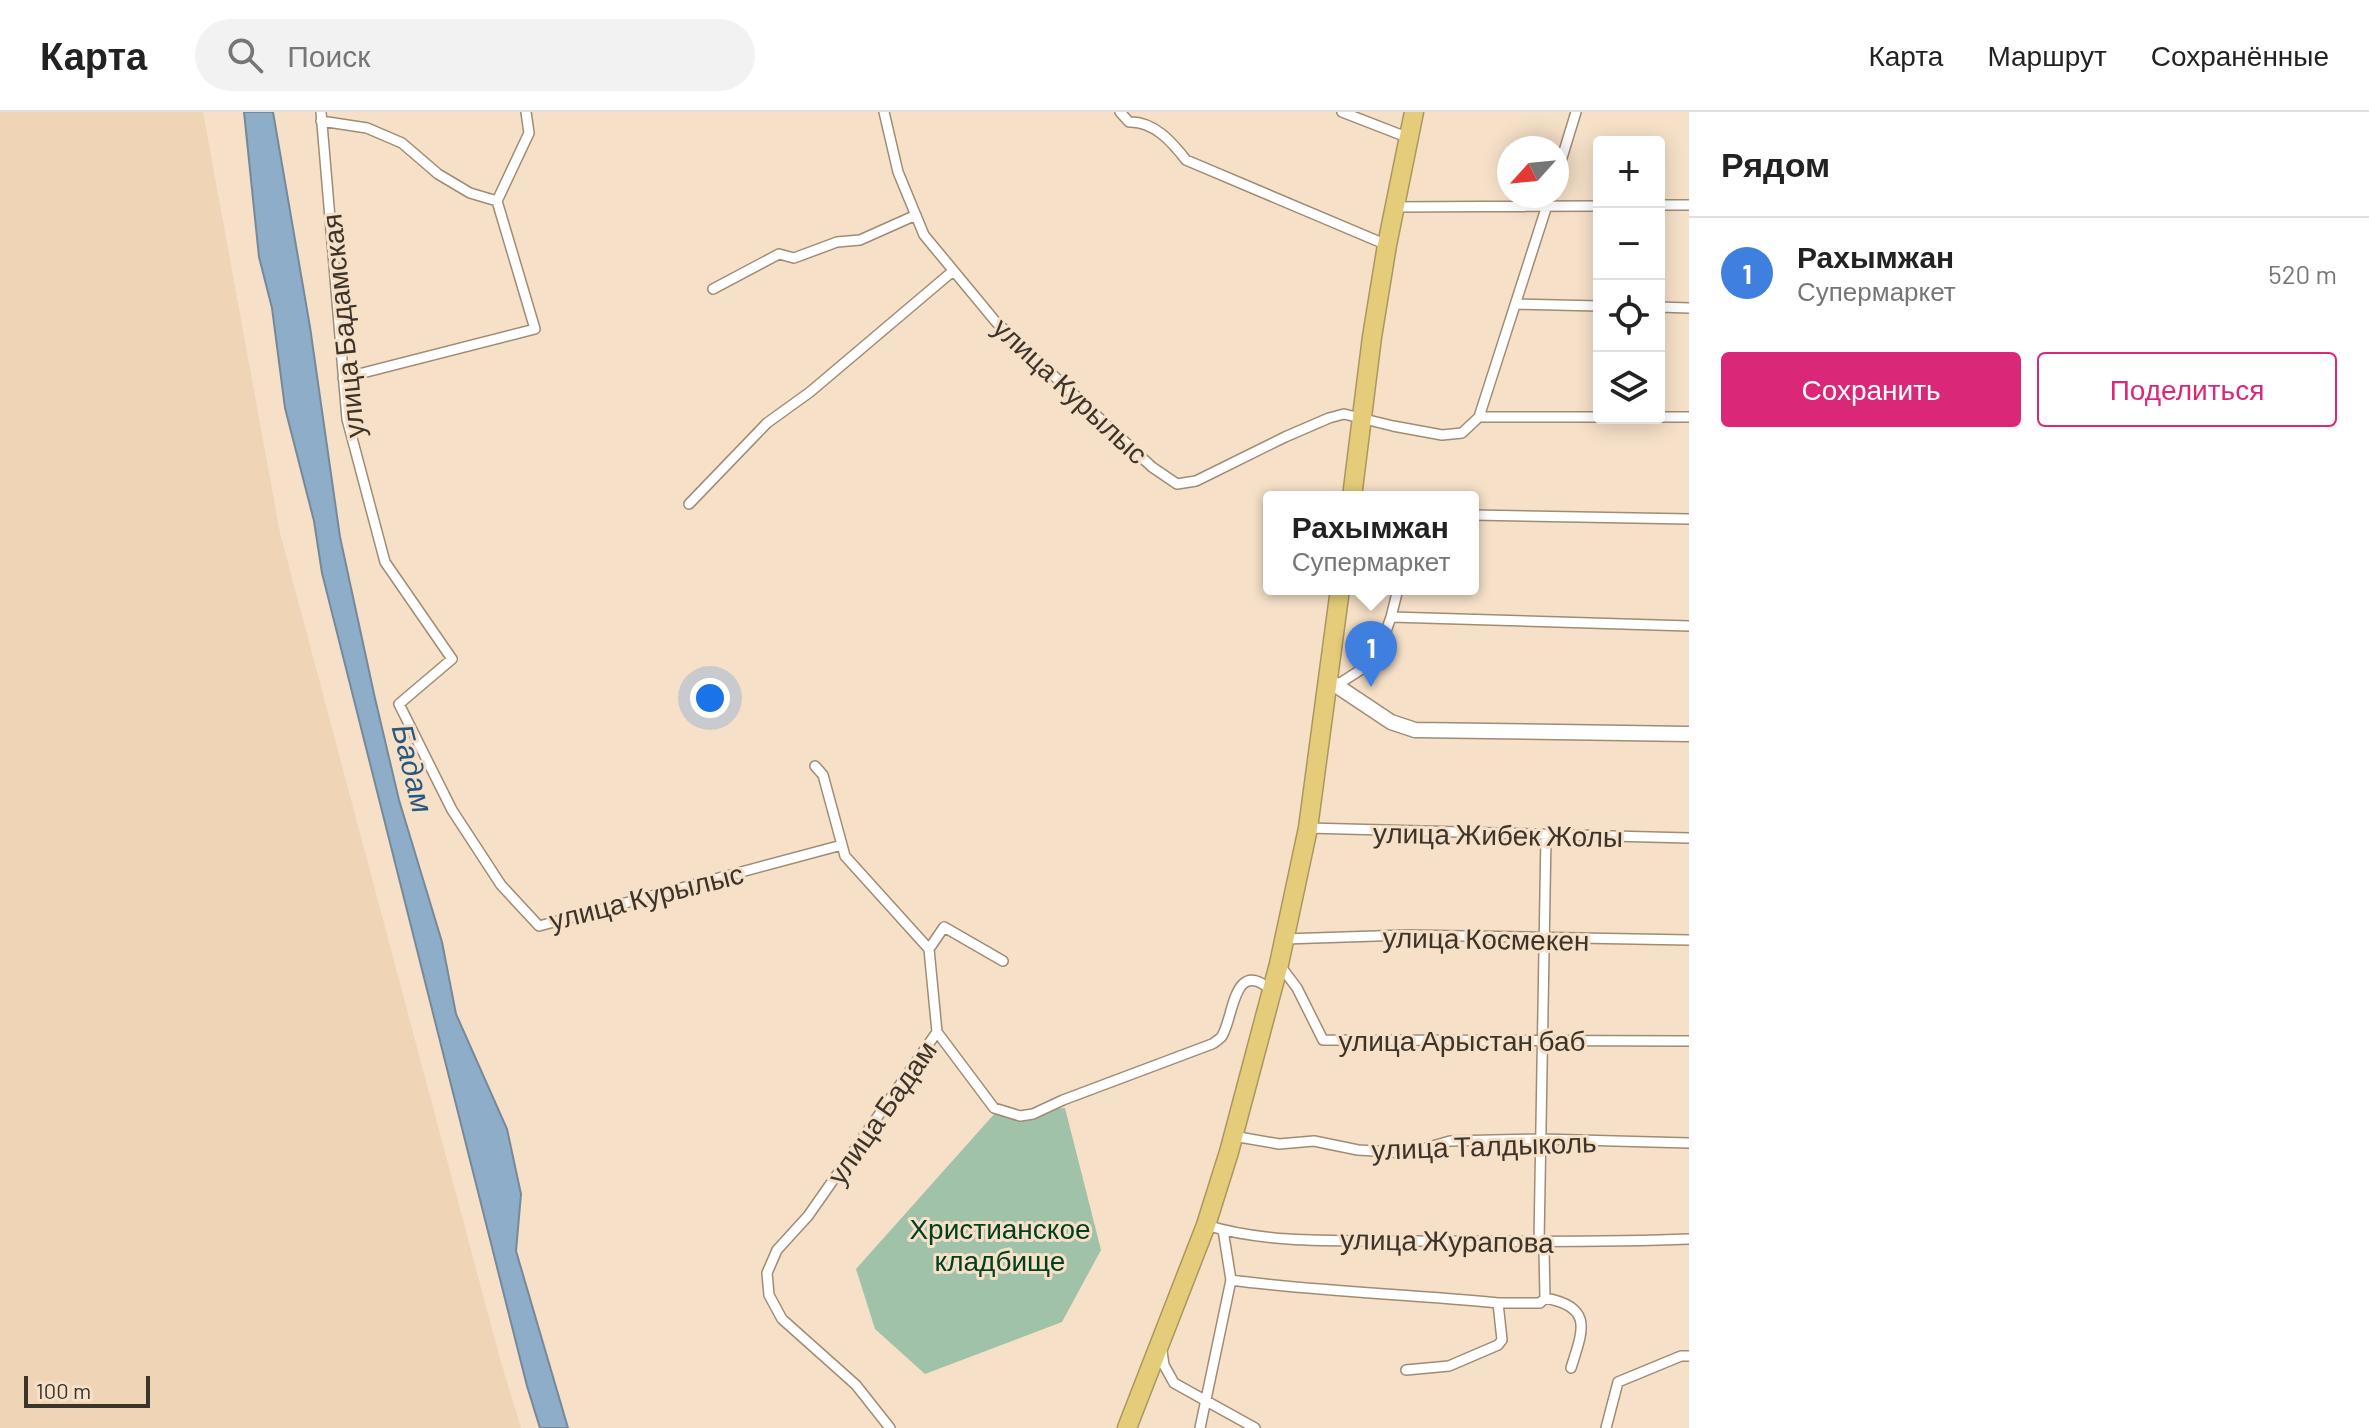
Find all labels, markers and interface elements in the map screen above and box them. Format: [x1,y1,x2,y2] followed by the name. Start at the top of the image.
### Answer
[195,19,755,91] search box
[40,32,147,78] text: Карта
[223,33,267,77] icon: search
[287,37,370,73] text: Поиск
[1868,38,1943,72] text: Карта
[1987,38,2107,72] text: Маршрут
[2151,38,2329,72] text: Сохранённые
[1497,136,1569,208] north arrow
[1593,136,1665,424] map controls
[1593,136,1665,208] button: +
[1721,143,1830,184] text: Рядом
[1593,208,1665,280] button: −
[313,212,371,440] street label: улица Бадамская
[1797,238,1954,274] text: Рахымжан
[1742,258,1752,289] text: 1
[2268,258,2337,289] text: 520 m
[1797,275,1956,306] text: Супермаркет
[1593,280,1665,352] button: locate
[987,310,1155,470] street label: улица Курылыс
[1593,352,1665,424] button: layers
[1721,352,2021,427] button: Сохранить
[2037,352,2337,427] button: Поделиться
[1263,491,1479,595] popup
[1292,508,1449,544] text: Рахымжан
[1292,545,1450,576] text: Супермаркет
[1345,621,1397,687] pin: 1
[690,678,730,718] your location
[386,720,442,816] water label: Бадам
[1373,815,1623,853] street label: улица Жибек Жолы
[545,855,747,937] street label: улица Курылыс
[1382,919,1590,957] street label: улица Космекен
[1338,1023,1586,1057] street label: улица Арыстан баб
[819,1034,943,1190] street label: улица Бадам
[1371,1124,1597,1166] street label: улица Талдыколь
[909,1211,1091,1277] park label: Христианское кладбище
[1340,1221,1555,1259] street label: улица Журапова
[24,1372,150,1408] scale bar
[36,1377,91,1403] text: 100 m

